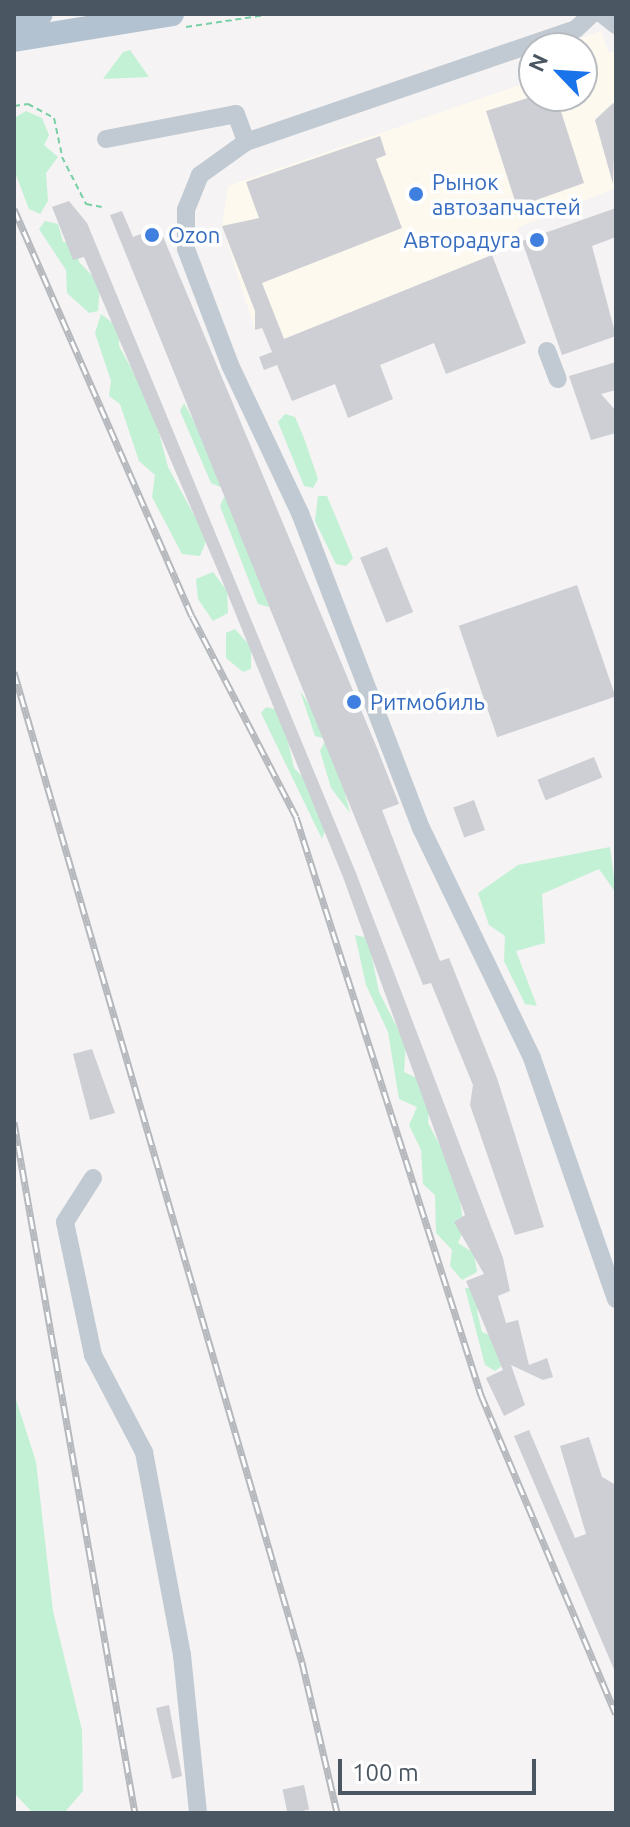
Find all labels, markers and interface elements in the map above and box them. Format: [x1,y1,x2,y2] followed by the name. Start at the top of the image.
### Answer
[518,32,598,112] north arrow
[523,50,552,75] text: N
[432,168,581,220] place label: Рынок автозапчастей
[407,185,425,203] marker: Рынок автозапчастей
[168,222,220,248] place label: Ozon
[143,226,161,244] marker: Ozon
[404,227,521,253] place label: Авторадуга
[528,231,546,249] marker: Авторадуга
[370,689,485,715] place label: Ритмобиль
[345,693,363,711] marker: Ритмобиль
[342,1743,540,1793] scale bar
[352,1759,419,1786] text: 100 m

